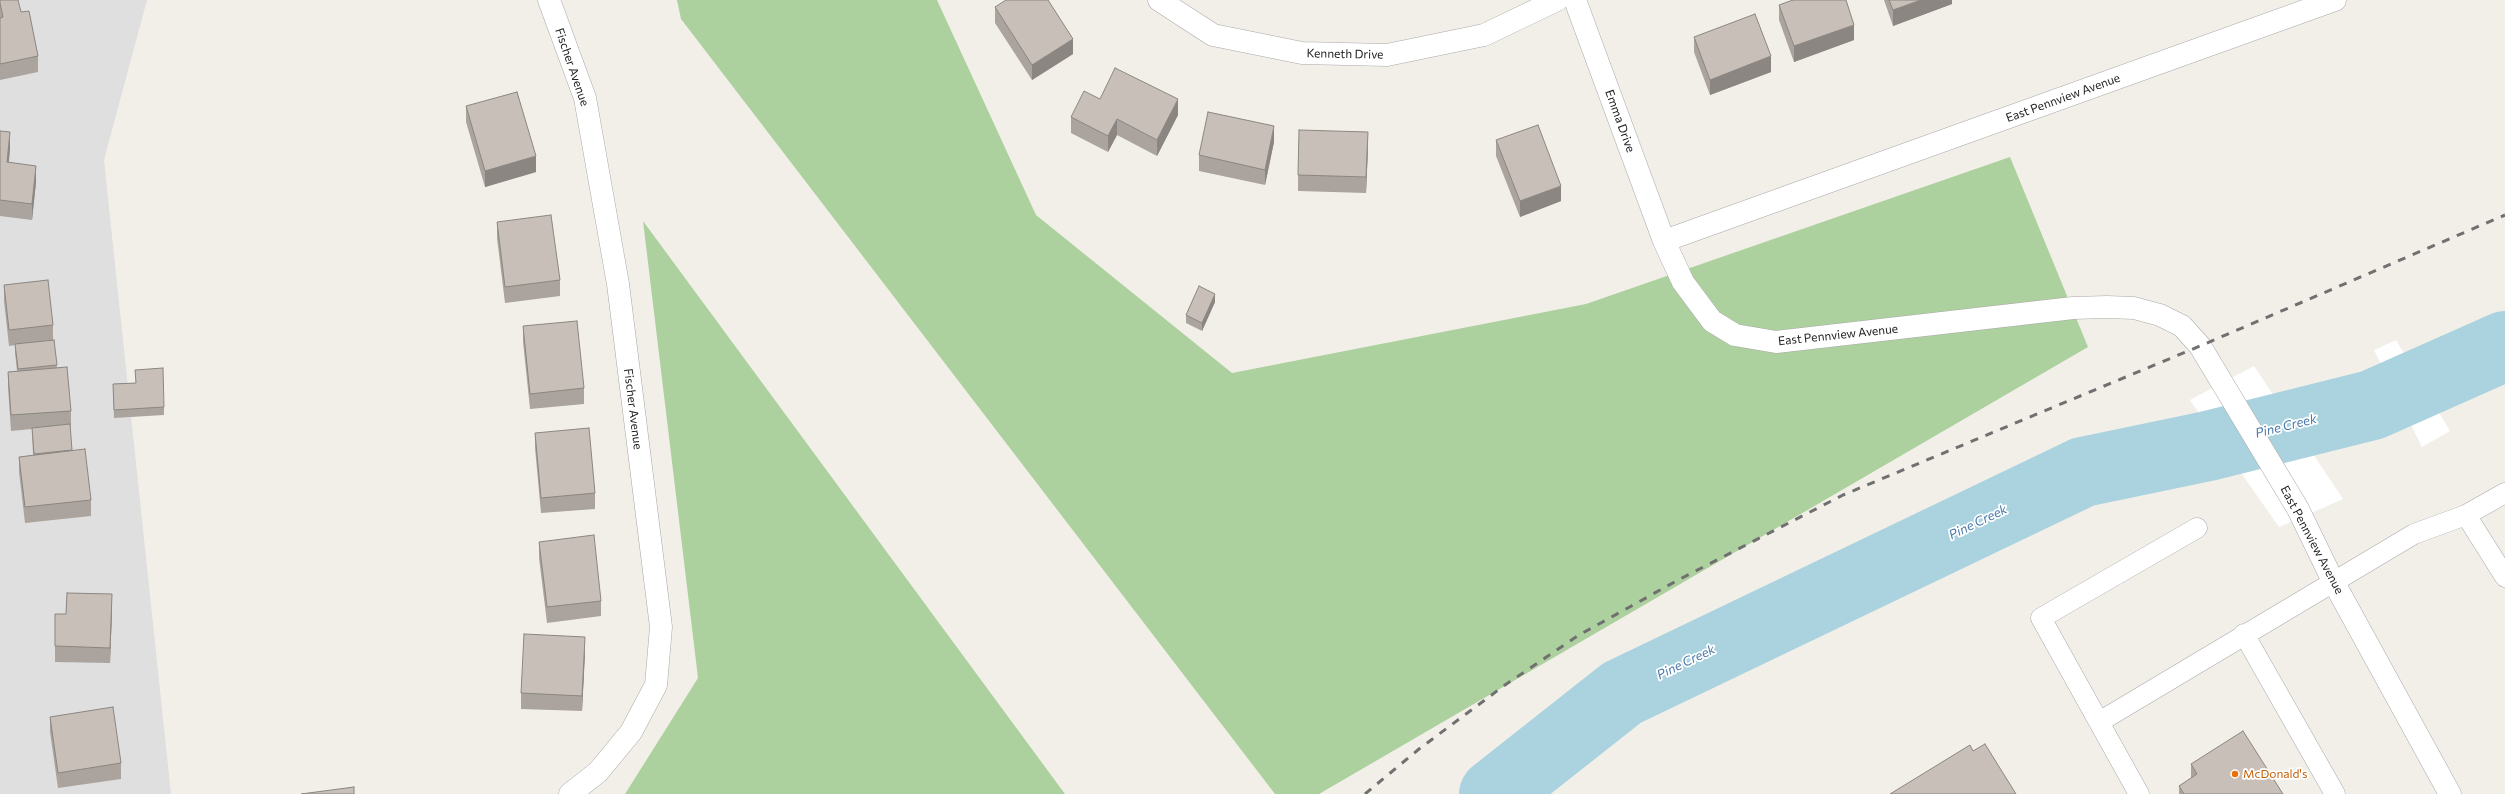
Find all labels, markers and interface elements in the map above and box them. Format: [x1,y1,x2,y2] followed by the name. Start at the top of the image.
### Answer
[552,26,592,108] street label: Fischer Avenue
[1306,46,1384,62] street label: Kenneth Drive
[2004,71,2122,125] street label: East Pennview Avenue
[1602,88,1638,154] street label: Emma Drive
[1777,322,1899,348] street label: East Pennview Avenue
[621,368,645,450] street label: Fischer Avenue
[2254,411,2318,441] water label: Pine Creek
[2277,483,2347,597] street label: East Pennview Avenue
[1946,501,2010,543] water label: Pine Creek
[1654,641,1718,683] water label: Pine Creek
[2243,767,2307,781] place label: McDonald's
[2230,769,2240,779] marker: McDonald's

